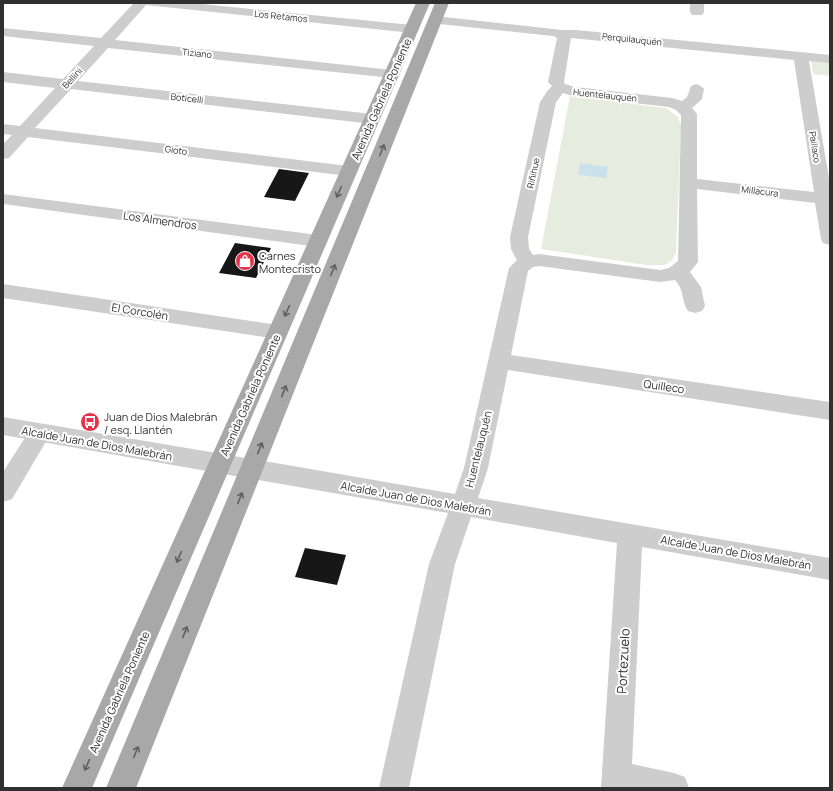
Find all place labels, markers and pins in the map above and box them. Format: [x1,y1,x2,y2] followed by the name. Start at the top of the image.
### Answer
[259,248,321,276] place label: Carnes Montecristo
[234,250,256,272] shop icon: Carnes Montecristo
[104,409,217,437] place label: Juan de Dios Malebrán / esq. Llantén
[79,411,101,433] bus stop icon: Juan de Dios Malebrán / esq. Llantén

